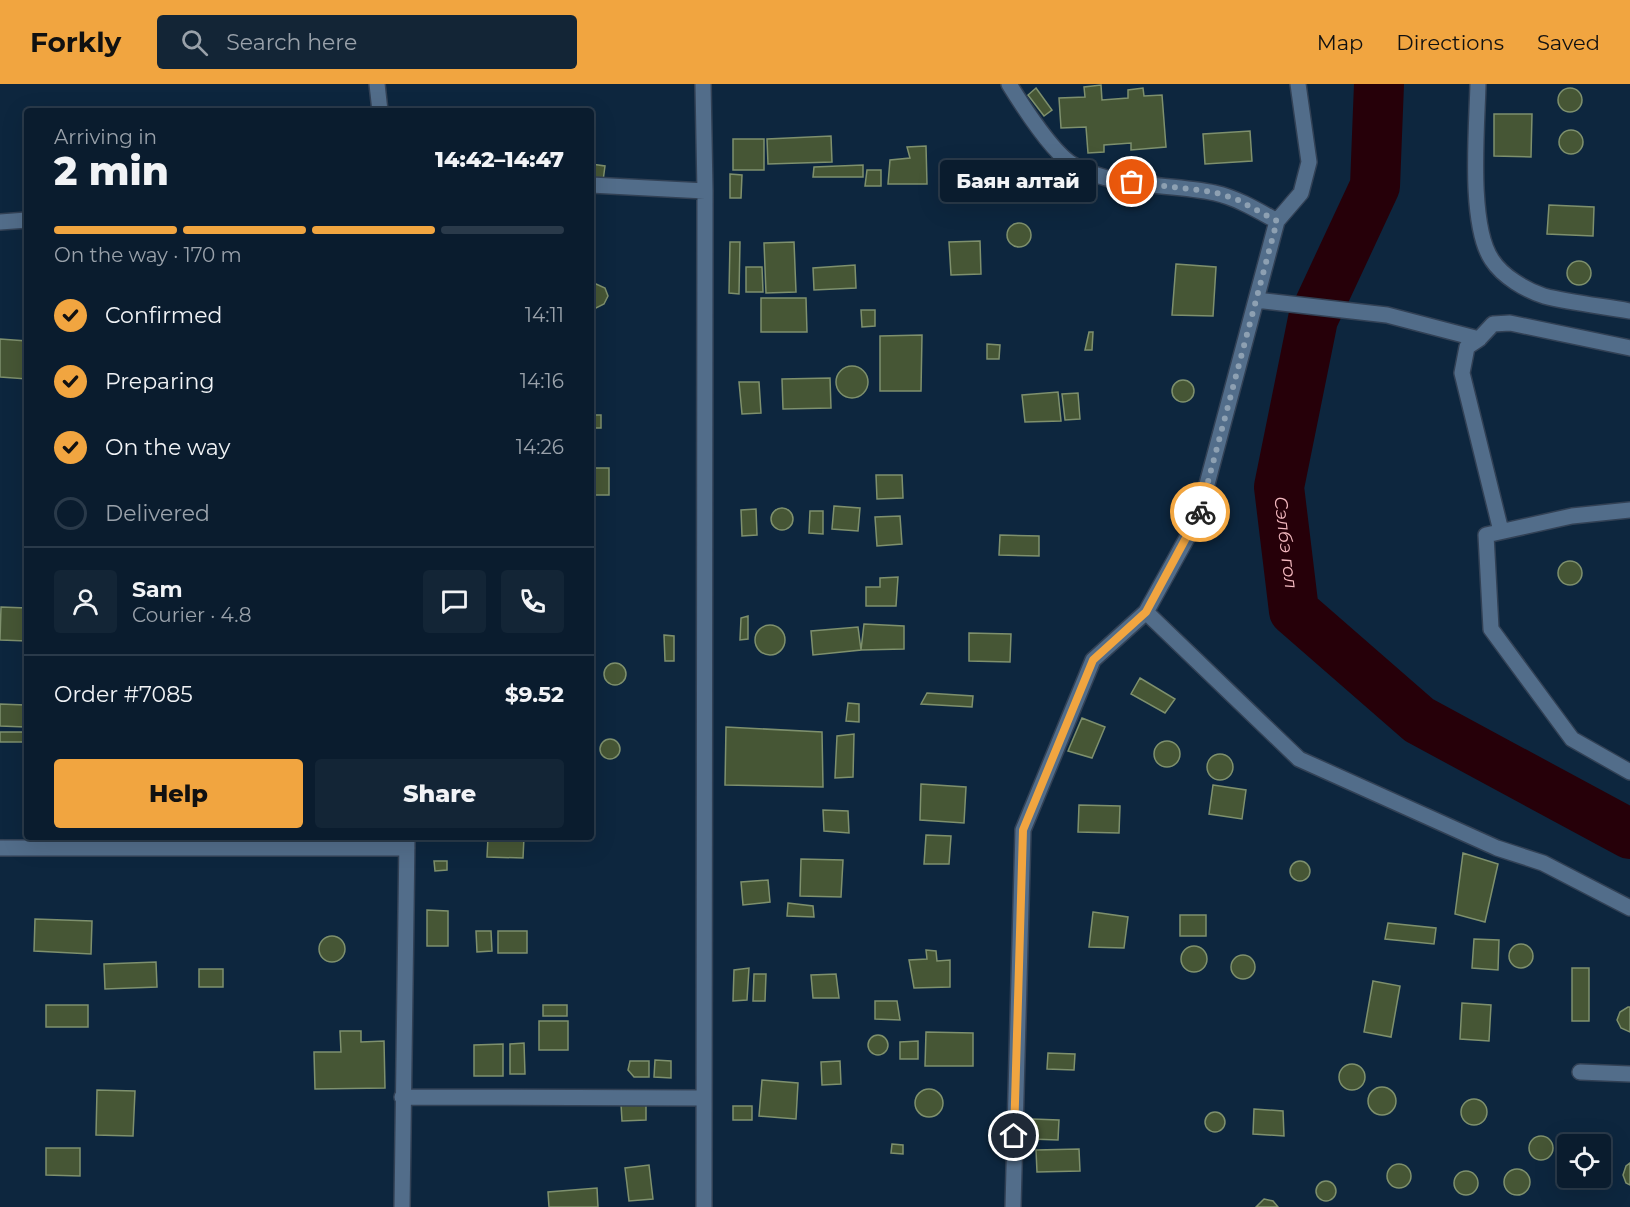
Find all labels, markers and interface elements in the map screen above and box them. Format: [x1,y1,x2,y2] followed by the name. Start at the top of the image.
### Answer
[157,15,577,69] search box
[30,25,121,59] text: Forkly
[178,26,211,59] icon: search
[226,29,357,56] text: Search here
[1317,30,1363,55] text: Map
[1396,30,1504,55] text: Directions
[1537,30,1600,55] text: Saved
[54,125,157,149] text: Arriving in
[435,146,564,173] text: 14:42–14:47
[54,147,169,195] text: 2 min
[1106,156,1157,207] pin
[940,161,1096,203] callout: Баян алтай
[1115,165,1148,198] icon: bag
[956,169,1080,193] text: Баян алтай
[54,243,242,267] text: On the way · 170 m
[54,299,87,332] icon: check
[105,302,222,329] text: Confirmed
[525,303,564,327] text: 14:11
[54,365,87,398] icon: check
[105,368,214,395] text: Preparing
[520,369,564,393] text: 14:16
[54,431,87,464] icon: check
[105,434,230,461] text: On the way
[516,435,564,459] text: 14:26
[1170,482,1230,542] courier
[1269,495,1302,590] water label: Сэлбэ гол
[1184,496,1217,529] icon: bike
[105,500,210,527] text: Delivered
[54,570,117,633] button: person
[423,570,486,633] button: chat
[501,570,564,633] button: phone
[132,576,183,603] text: Sam
[132,603,251,627] text: Courier · 4.8
[54,681,193,708] text: Order #7085
[505,681,564,708] text: $9.52
[54,759,303,828] button: Help
[315,759,564,828] button: Share
[988,1110,1039,1161] pin
[997,1119,1030,1152] icon: home
[1557,1134,1611,1188] map controls
[1557,1134,1611,1188] button: locate

